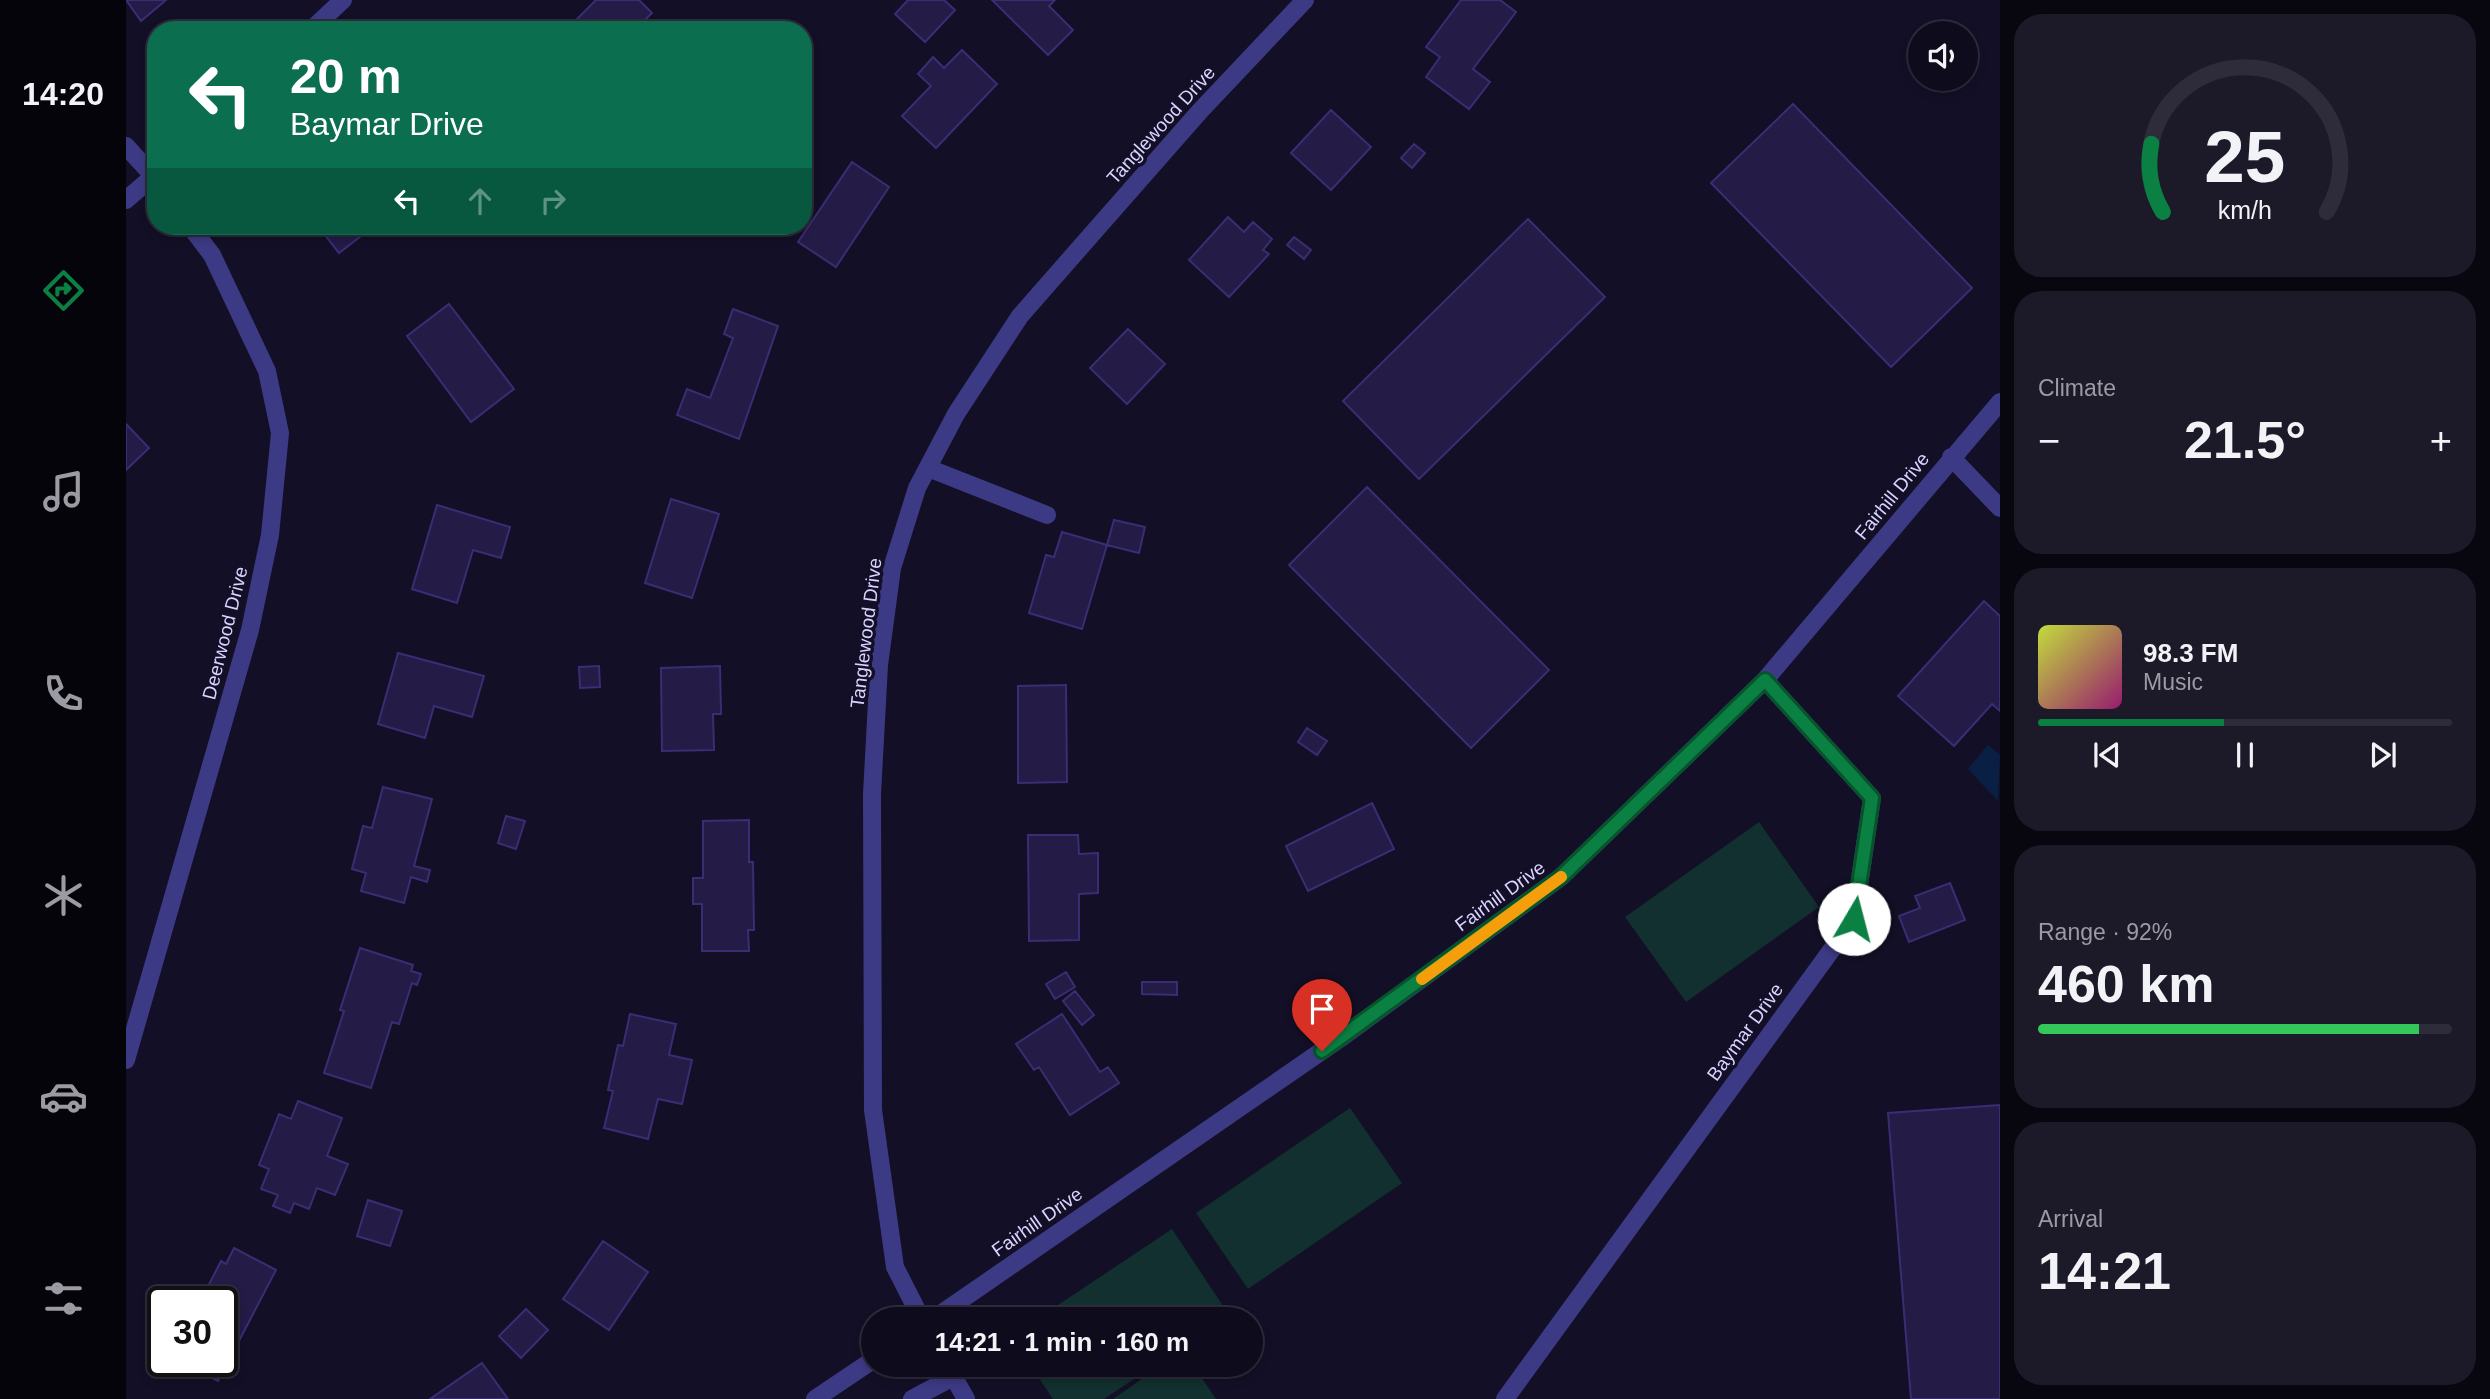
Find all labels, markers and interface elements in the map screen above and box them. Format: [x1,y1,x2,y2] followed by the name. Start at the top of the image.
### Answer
[1908,21,1978,91] map controls
[1908,21,1978,91] button: sound
[175,49,266,140] icon: left
[290,49,402,103] text: 20 m
[1103,62,1219,188] street label: Tanglewood Drive
[22,76,104,112] text: 14:20
[290,106,484,142] text: Baymar Drive
[2205,116,2285,197] text: 25
[388,182,426,220] icon: left
[461,182,499,220] icon: ahead
[534,182,572,220] icon: right
[2218,195,2272,223] text: km/h
[39,266,88,315] icon: directions
[2038,375,2116,401] text: Climate
[2184,411,2306,469] text: 21.5°
[2038,420,2060,462] text: −
[2430,420,2452,462] text: +
[1851,448,1933,544] street label: Fairhill Drive
[39,467,88,516] icon: music
[846,557,886,709] street label: Tanglewood Drive
[198,564,252,702] street label: Deerwood Drive
[2143,638,2238,668] text: 98.3 FM
[39,669,88,718] icon: phone
[2143,669,2203,695] text: Music
[2088,736,2126,774] icon: previous
[2226,736,2264,774] icon: pause
[2364,736,2402,774] icon: next
[1451,856,1549,936] street label: Fairhill Drive
[39,871,88,920] icon: climate
[1817,882,1891,956] position arrow
[2038,919,2172,945] text: Range · 92%
[2038,955,2214,1013] text: 460 km
[1292,979,1352,1051] pin
[1703,979,1787,1085] street label: Baymar Drive
[1303,990,1341,1028] icon: arrive
[39,1072,88,1121] icon: car
[988,1183,1086,1261] street label: Fairhill Drive
[2038,1206,2103,1232] text: Arrival
[2038,1242,2171,1300] text: 14:21
[39,1274,88,1323] icon: filters
[147,1286,238,1377] speed limit sign: 30
[935,1327,1189,1357] text: 14:21 · 1 min · 160 m

